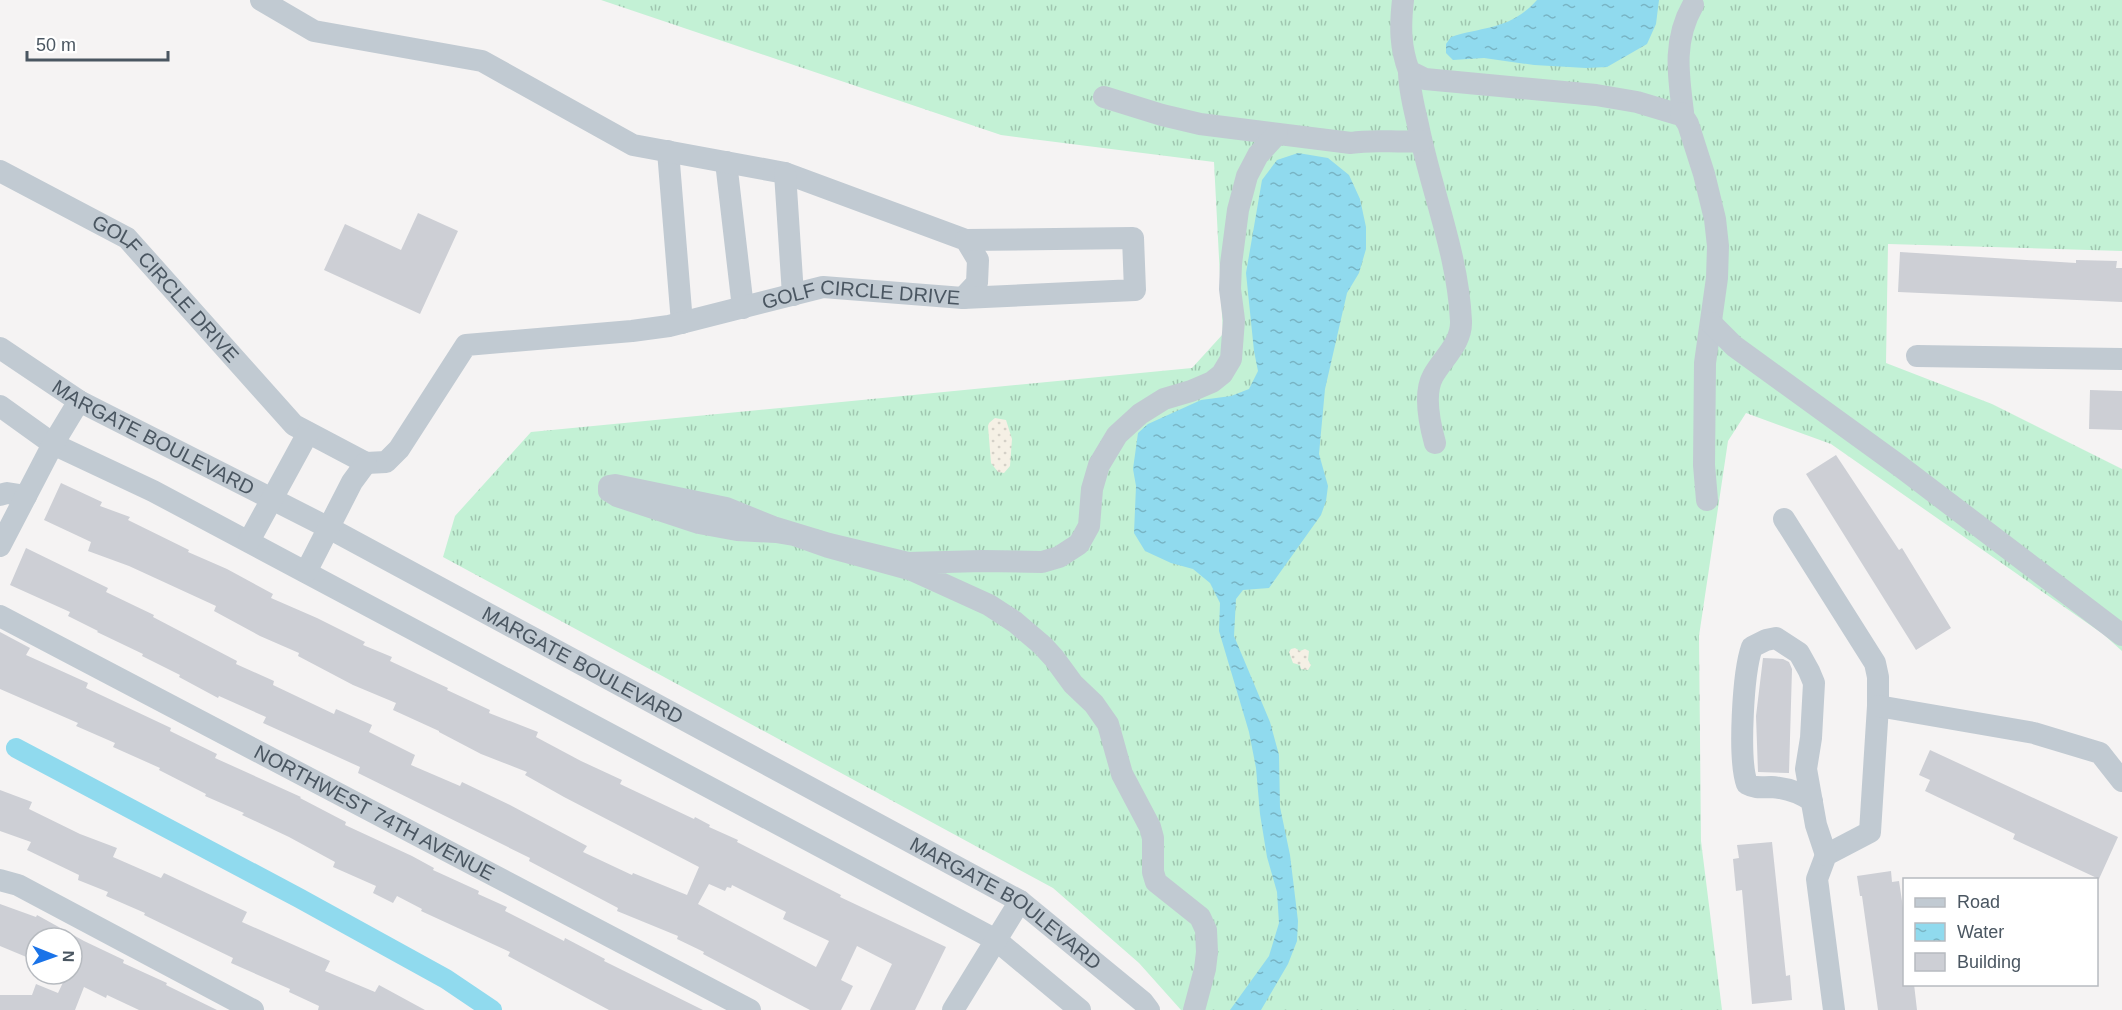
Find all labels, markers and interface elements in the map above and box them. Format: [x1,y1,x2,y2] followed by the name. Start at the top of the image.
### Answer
[27,24,168,62] scale bar
[36,35,76,55] text: 50 m
[89,211,243,367] street label: GOLF CIRCLE DRIVE
[760,276,961,313] street label: GOLF CIRCLE DRIVE
[48,375,258,499] street label: MARGATE BOULEVARD
[479,602,687,728] street label: MARGATE BOULEVARD
[251,741,498,885] street label: NORTHWEST 74TH AVENUE
[906,833,1106,974] street label: MARGATE BOULEVARD
[1903,878,2098,986] legend
[1957,892,2000,912] text: Road
[1957,922,2004,942] text: Water
[24,926,84,986] north arrow
[60,950,77,962] text: N
[1957,952,2021,972] text: Building

